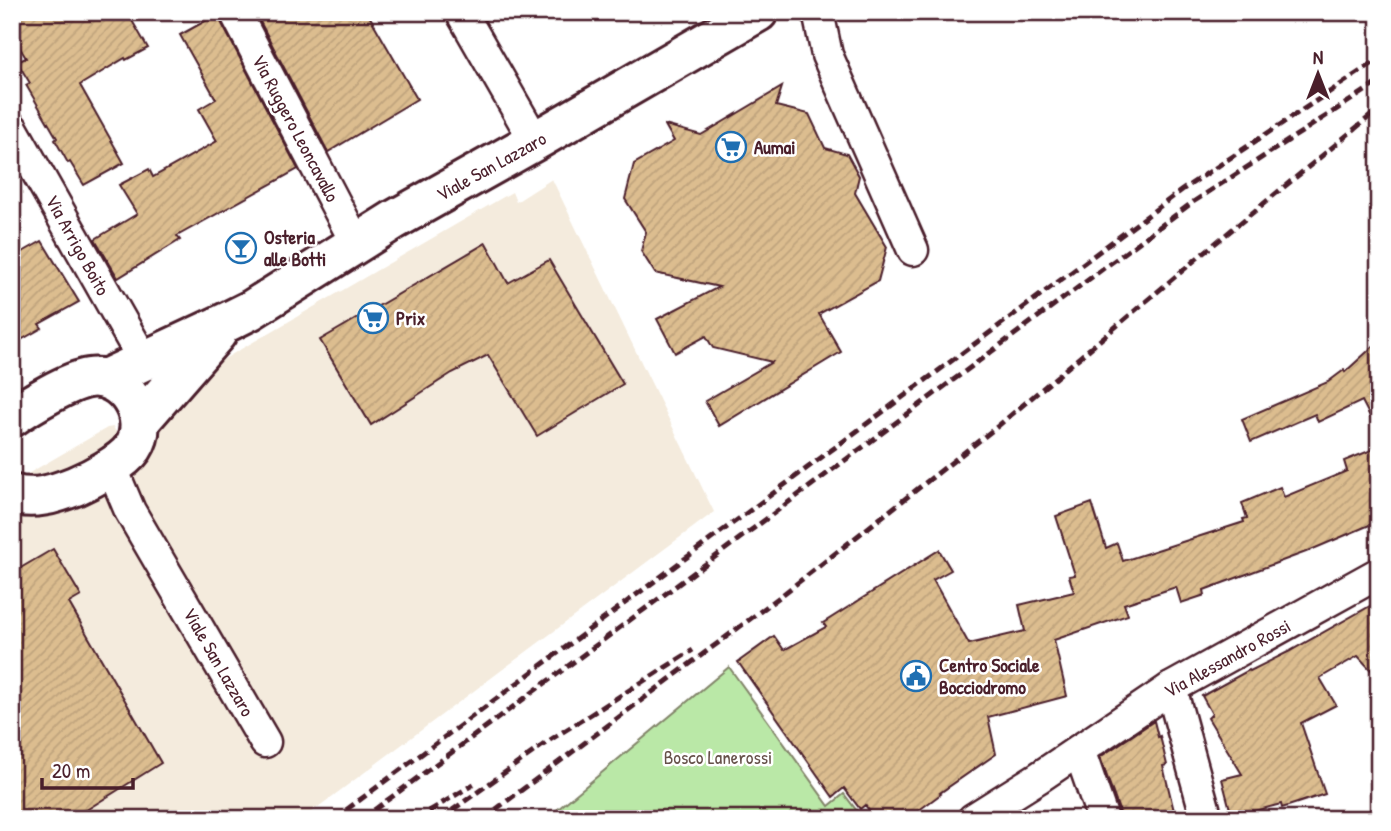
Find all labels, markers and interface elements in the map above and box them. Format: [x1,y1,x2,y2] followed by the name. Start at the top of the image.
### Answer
[1282,38,1352,108] north arrow
[1313,44,1323,70] text: N
[246,50,346,207] street label: Via Ruggero Leoncavallo
[431,125,551,207] street label: Viale San Lazzaro
[714,130,748,164] supermarket icon: Aumai
[754,134,796,160] place label: Aumai
[40,190,116,300] street label: Via Arrigo Boito
[264,224,326,272] place label: Osteria alle Botti
[224,231,258,265] bar icon: Osteria alle Botti
[356,301,390,335] supermarket icon: Prix
[396,305,426,331] place label: Prix
[177,603,261,721] street label: Viale San Lazzaro
[1159,612,1295,704] street label: Via Alessandro Rossi
[939,652,1040,700] place label: Centro Sociale Bocciodromo
[899,659,933,693] public building icon: Centro Sociale Bocciodromo
[664,744,772,770] park label: Bosco Lanerossi
[42,747,133,791] scale bar
[52,756,90,785] text: 20 m

